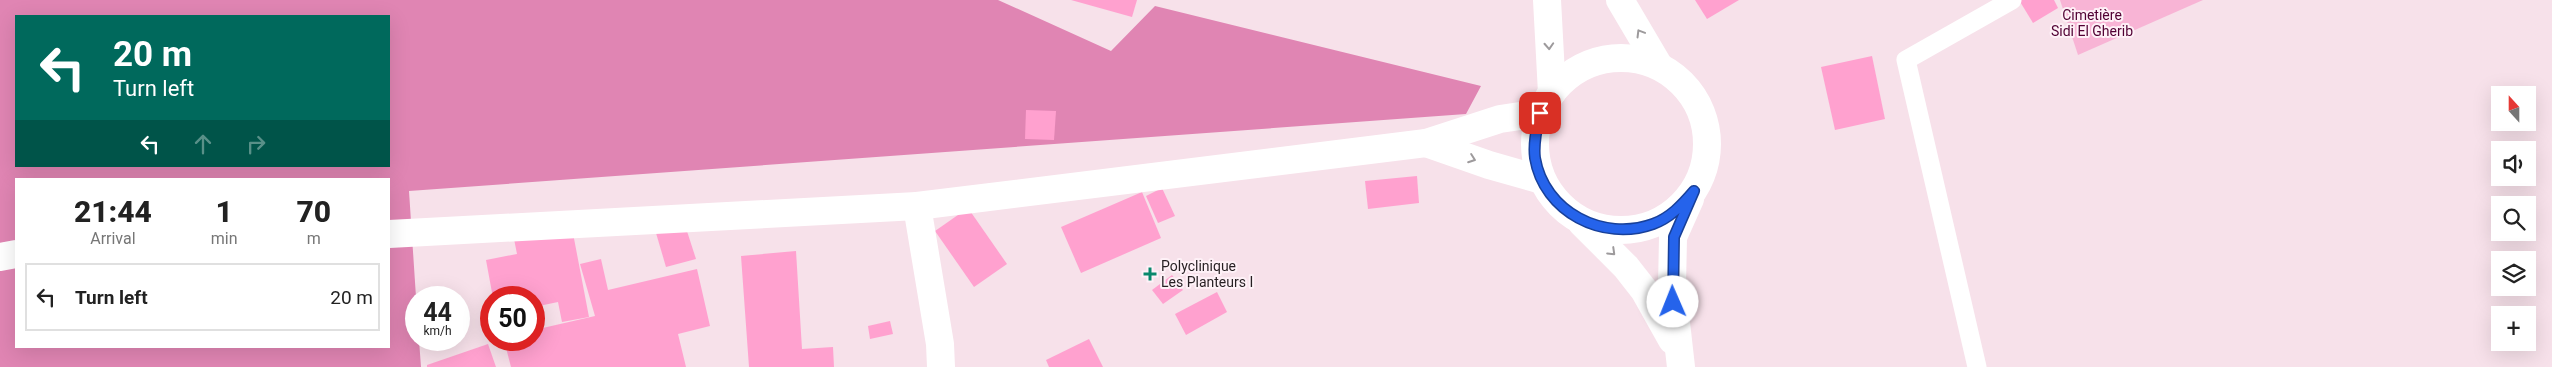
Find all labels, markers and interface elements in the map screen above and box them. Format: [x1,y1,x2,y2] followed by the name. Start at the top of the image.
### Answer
[2051,7,2133,39] park label: Cimetière Sidi El Gherib
[1636,29,1646,38] one-way arrow
[113,34,192,75] text: 20 m
[30,35,95,100] icon: left
[1544,43,1555,51] one-way arrow
[113,76,194,101] text: Turn left
[2491,86,2536,131] north arrow
[2491,86,2536,351] map controls
[1519,92,1561,134] pin
[1526,99,1554,127] icon: arrive
[136,130,164,158] icon: left
[189,130,217,158] icon: ahead
[242,130,270,158] icon: right
[2491,141,2536,186] button: sound
[1467,153,1476,163] one-way arrow
[74,194,152,229] text: 21:44
[216,194,233,229] text: 1
[296,194,331,229] text: 70
[2491,196,2536,241] button: search
[90,229,136,248] text: Arrival
[211,229,238,248] text: min
[307,229,321,248] text: m
[1606,247,1615,256] one-way arrow
[2491,251,2536,296] button: layers
[1161,258,1253,290] place label: Polyclinique Les Planteurs I
[1143,267,1157,281] marker: Polyclinique Les Planteurs I
[1646,275,1698,327] position arrow
[32,283,60,311] icon: left
[75,286,148,309] text: Turn left
[330,286,373,309] text: 20 m
[480,286,545,351] speed limit sign: 50
[423,298,452,327] text: 44
[2491,306,2536,351] button: +
[423,324,452,338] text: km/h

